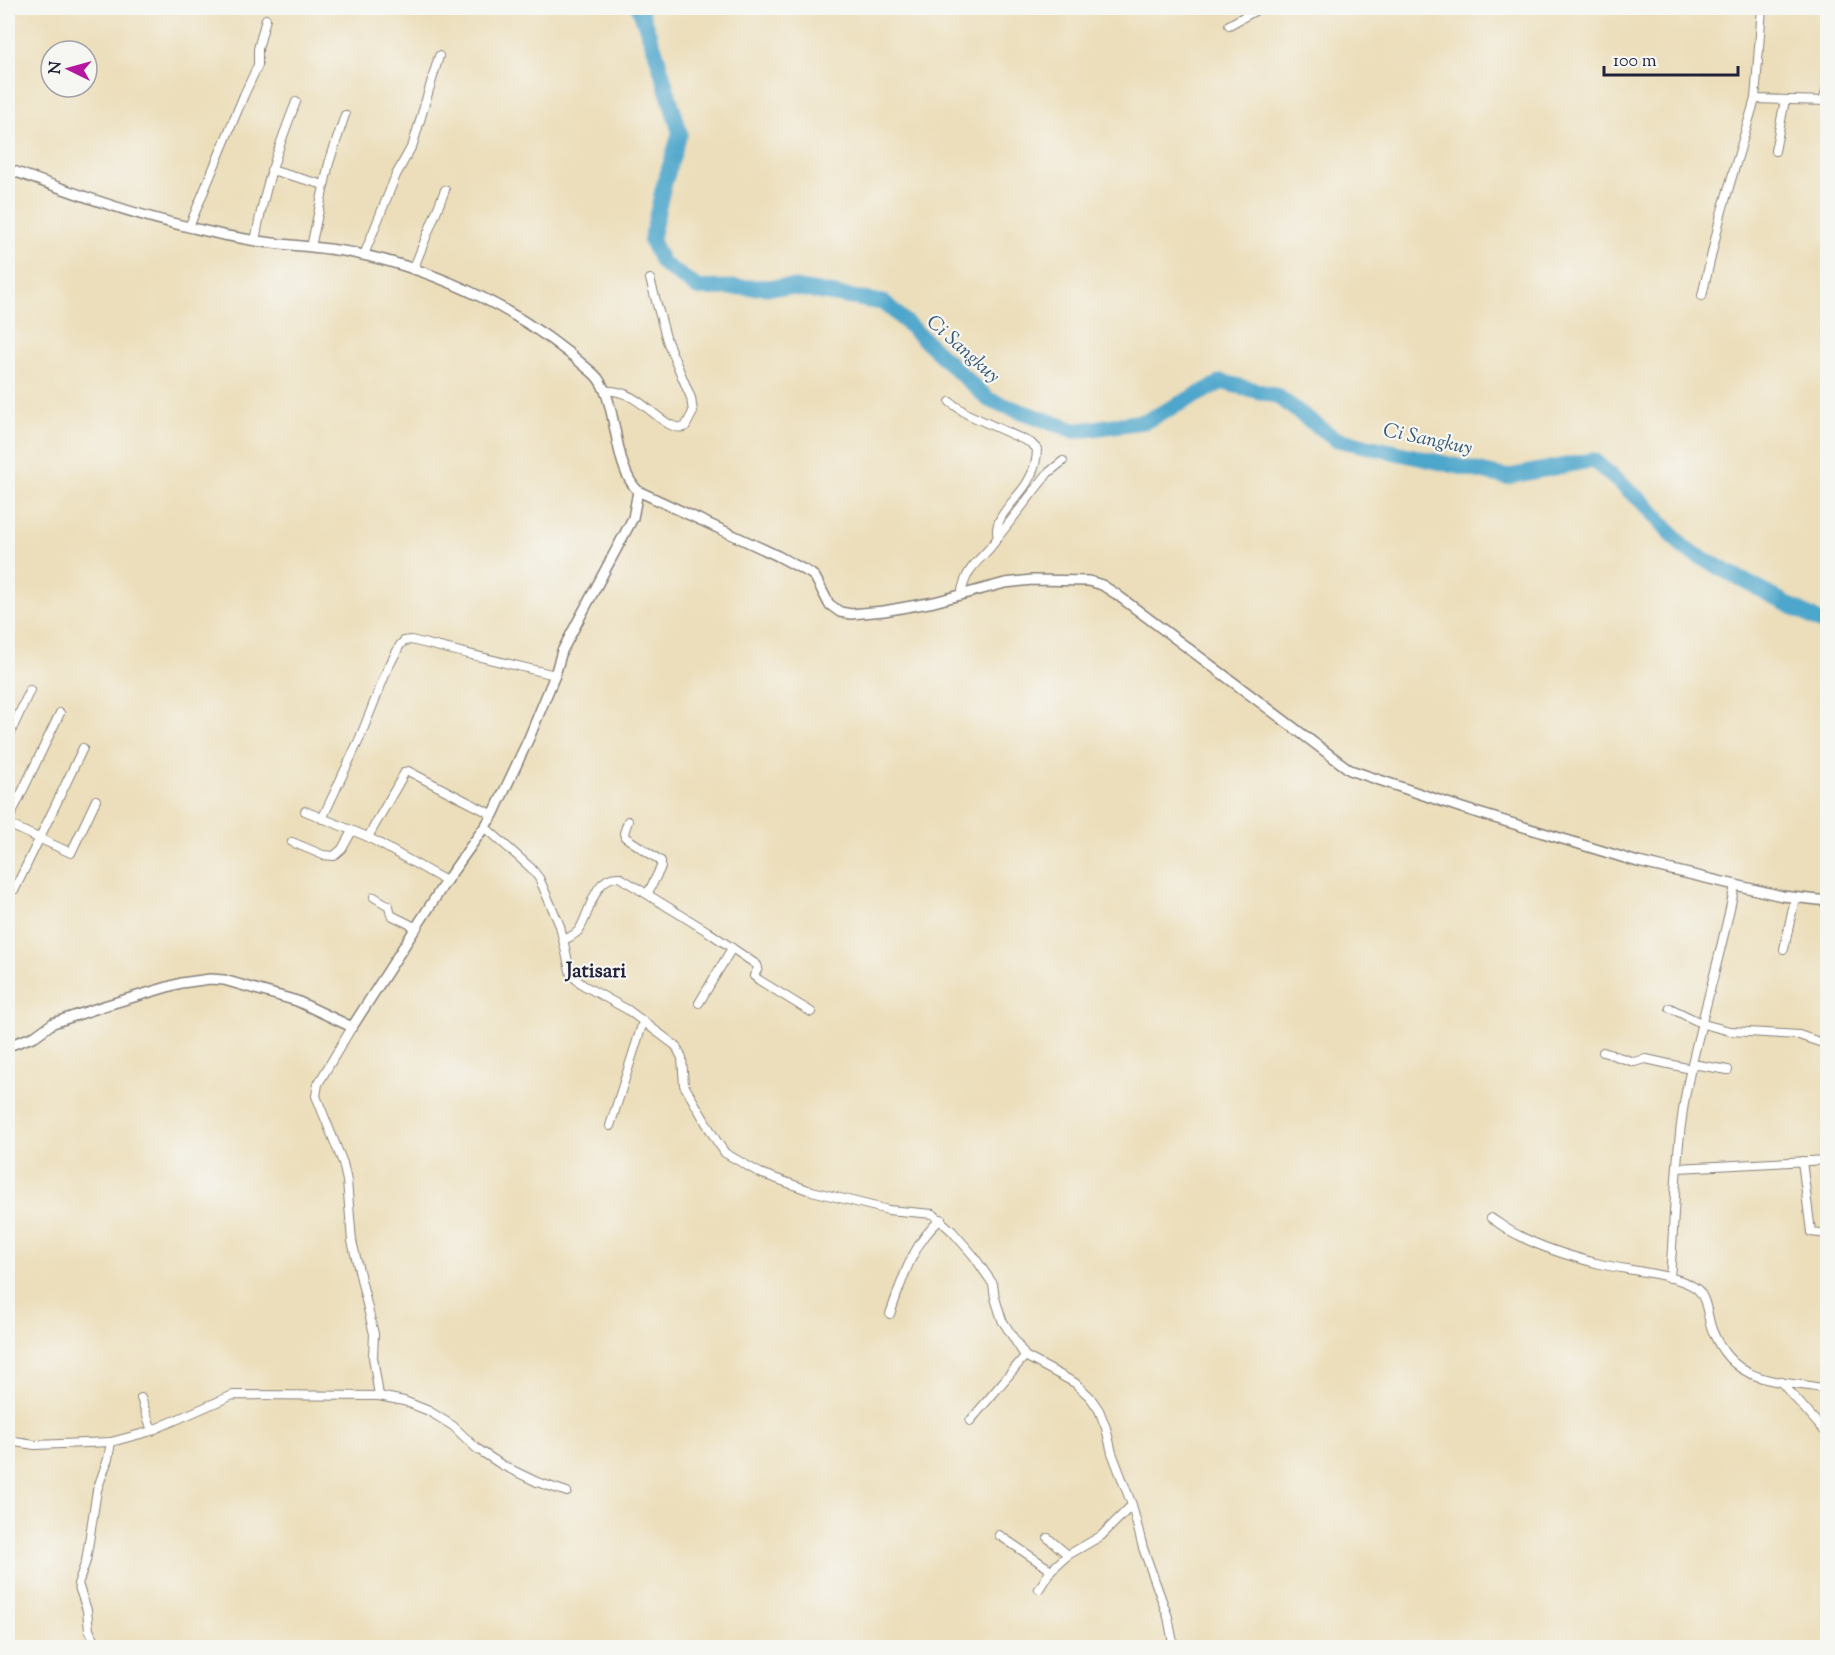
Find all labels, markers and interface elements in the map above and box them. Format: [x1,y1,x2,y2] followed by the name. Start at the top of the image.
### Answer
[39,39,99,99] north arrow
[1604,39,1738,77] scale bar
[1613,49,1657,75] text: 100 m
[45,60,69,75] text: N
[919,309,1006,391] water label: Ci Sangkuy
[1380,417,1475,464] water label: Ci Sangkuy
[564,957,626,987] district label: Jatisari

